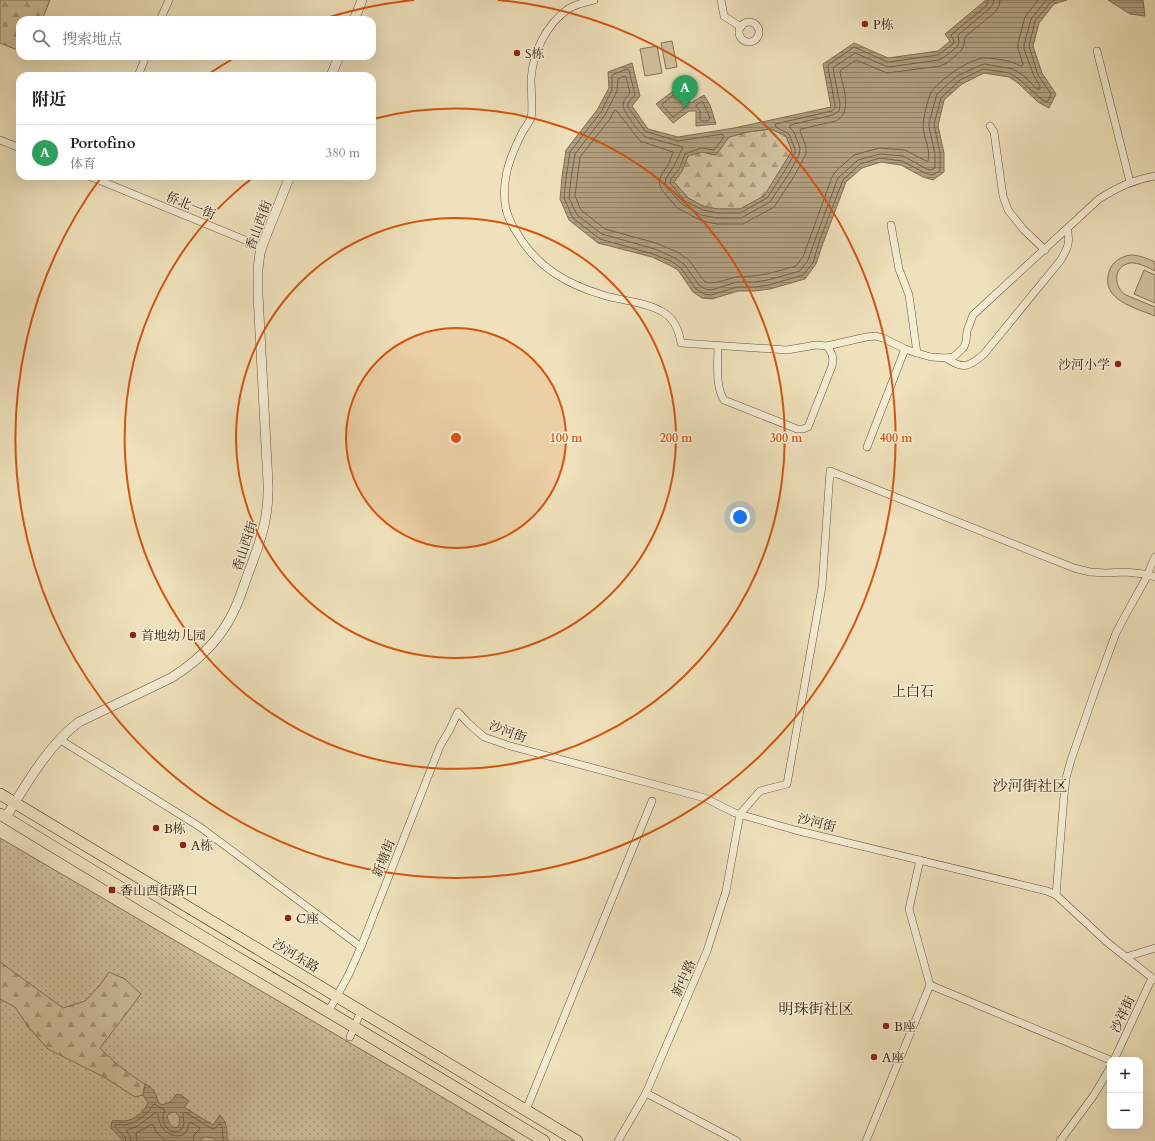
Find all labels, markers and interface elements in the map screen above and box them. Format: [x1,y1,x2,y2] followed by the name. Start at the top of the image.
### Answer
[16,16,376,60] search box
[873,16,894,34] place label: P栋
[860,19,870,29] marker: P栋
[30,27,52,49] icon: search
[62,29,122,49] text: 搜索地点
[525,45,545,63] place label: S栋
[512,48,522,58] marker: S栋
[672,75,698,108] pin: A
[32,88,66,111] text: 附近
[70,133,135,153] text: Portofino
[40,144,50,162] text: A
[326,144,360,162] text: 380 m
[70,155,96,173] text: 体育
[163,188,218,224] street label: 侨北一街
[242,198,276,253] street label: 香山西街
[1058,356,1110,374] place label: 沙河小学
[1113,359,1123,369] marker: 沙河小学
[550,430,583,446] text: 100 m
[660,430,693,446] text: 200 m
[770,430,803,446] text: 300 m
[880,430,913,446] text: 400 m
[449,431,463,445] centre of rings
[730,507,750,527] your location
[228,519,262,574] street label: 香山西街
[141,627,206,645] place label: 首地幼儿园
[128,630,138,640] marker: 首地幼儿园
[892,682,934,701] district label: 上白石
[486,717,529,747] street label: 沙河街
[992,776,1068,796] district label: 沙河街社区
[796,810,838,836] street label: 沙河街
[164,820,186,838] place label: B栋
[151,823,161,833] marker: B栋
[191,837,213,855] place label: A栋
[368,837,400,880] street label: 新塘街
[178,840,188,850] marker: A栋
[120,882,198,900] place label: 香山西街路口
[107,885,117,895] marker: 香山西街路口
[296,910,319,928] place label: C座
[283,913,293,923] marker: C座
[269,935,322,977] street label: 沙河东路
[668,957,700,1000] street label: 新中路
[1107,993,1139,1036] street label: 沙祥街
[778,999,854,1019] district label: 明珠街社区
[894,1018,916,1036] place label: B座
[881,1021,891,1031] marker: B座
[882,1049,904,1067] place label: A座
[869,1052,879,1062] marker: A座
[1107,1057,1143,1129] map controls
[1107,1057,1143,1093] button: +
[1107,1093,1143,1129] button: −

